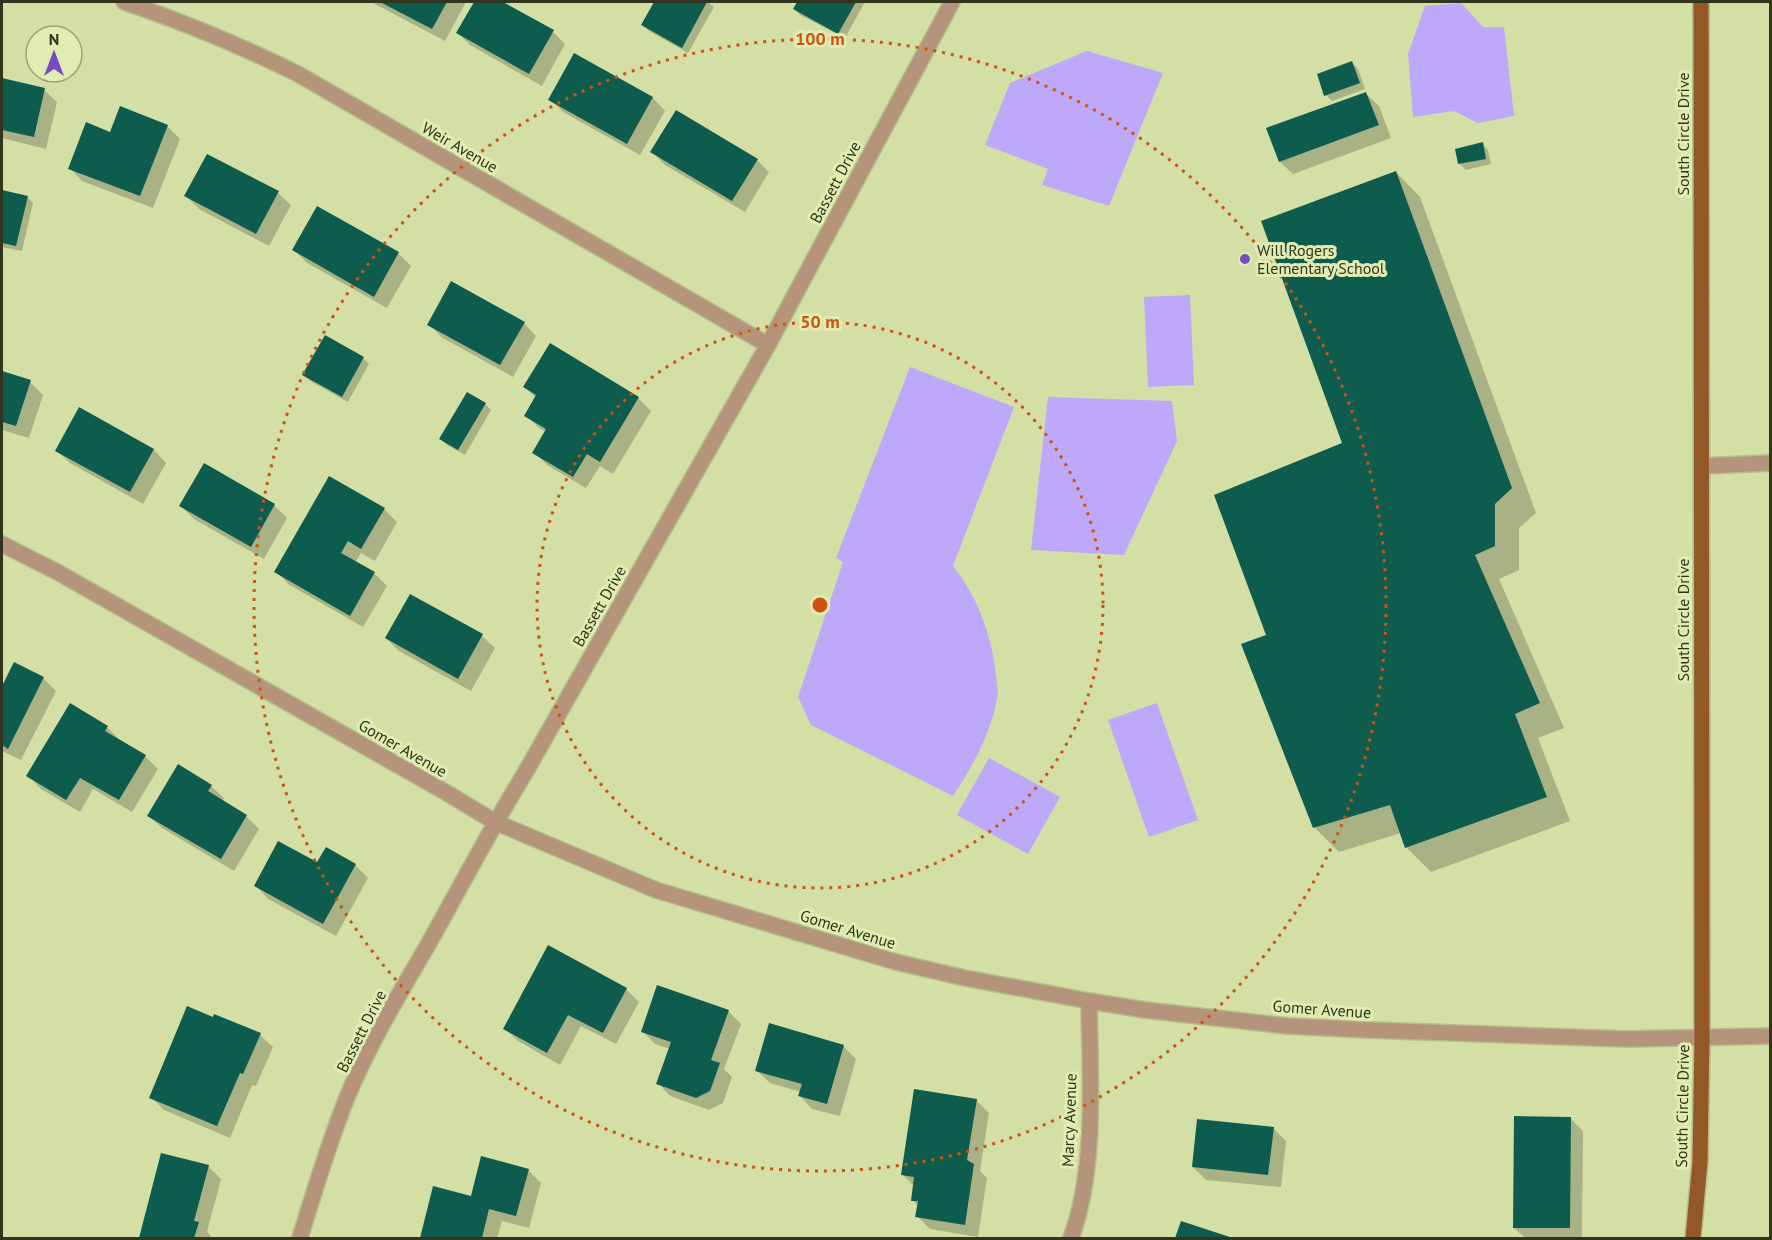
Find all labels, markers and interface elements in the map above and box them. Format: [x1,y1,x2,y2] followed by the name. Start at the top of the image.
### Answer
[24,24,84,84] north arrow
[795,27,845,50] text: 100 m
[49,29,59,49] text: N
[1673,72,1693,196] street label: South Circle Drive
[419,117,501,177] street label: Weir Avenue
[805,138,865,226] street label: Bassett Drive
[1257,240,1385,278] place label: Will Rogers Elementary School
[1238,252,1252,266] marker: Will Rogers Elementary School
[800,310,840,333] text: 50 m
[1673,558,1693,682] street label: South Circle Drive
[568,562,630,650] street label: Bassett Drive
[810,595,830,615] centre of rings
[355,715,451,781] street label: Gomer Avenue
[798,905,898,953] street label: Gomer Avenue
[332,986,390,1076] street label: Bassett Drive
[1272,996,1372,1022] street label: Gomer Avenue
[1671,1044,1693,1168] street label: South Circle Drive
[1057,1073,1081,1167] street label: Marcy Avenue

